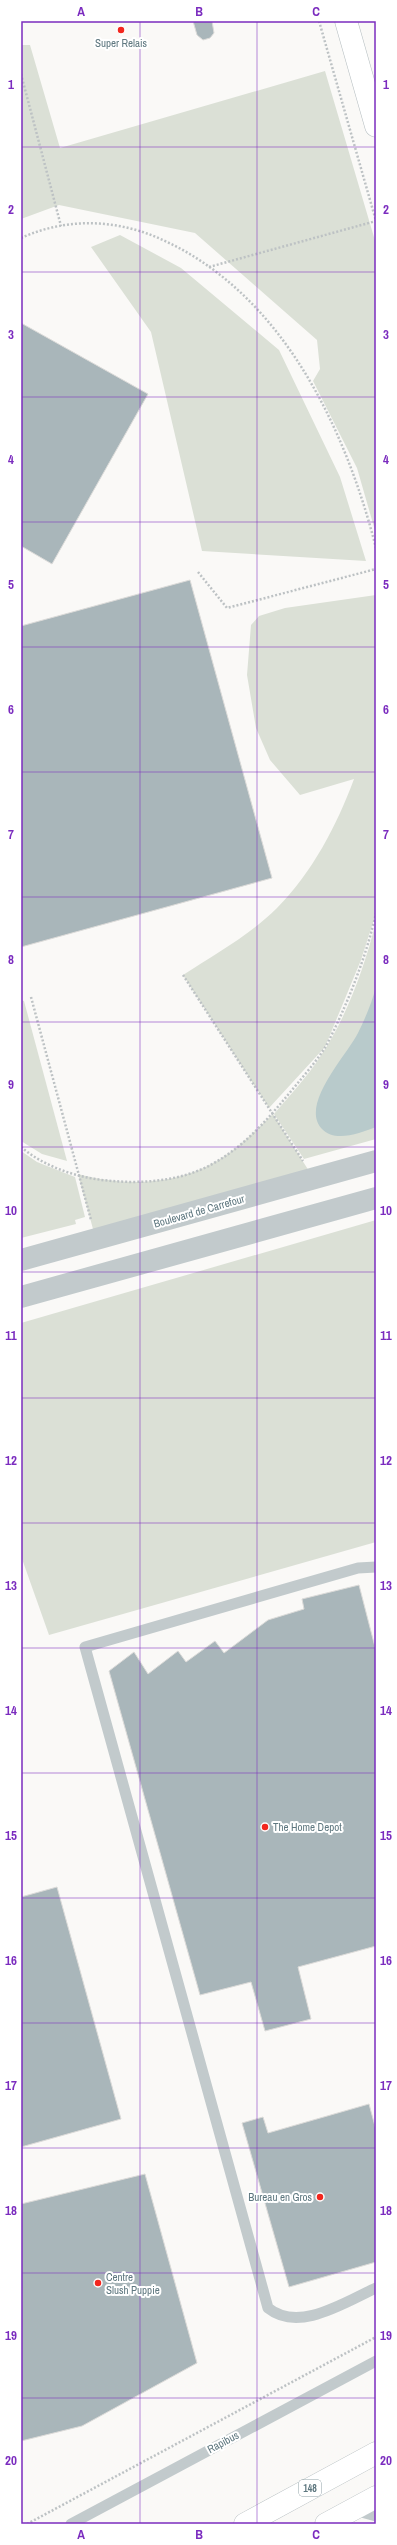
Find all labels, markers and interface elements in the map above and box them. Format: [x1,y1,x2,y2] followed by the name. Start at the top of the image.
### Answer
[77,3,85,20] text: A
[195,3,203,20] text: B
[312,3,320,20] text: C
[116,25,126,35] marker: Super Relais
[95,36,148,50] place label: Super Relais
[8,76,14,93] text: 1
[383,76,389,93] text: 1
[8,201,14,218] text: 2
[383,201,389,218] text: 2
[8,326,14,343] text: 3
[383,326,389,343] text: 3
[8,451,14,468] text: 4
[383,451,389,468] text: 4
[8,576,14,593] text: 5
[383,576,389,593] text: 5
[8,701,14,718] text: 6
[383,701,389,718] text: 6
[8,826,14,843] text: 7
[383,826,389,843] text: 7
[8,951,14,968] text: 8
[383,951,389,968] text: 8
[8,1076,14,1093] text: 9
[383,1076,389,1093] text: 9
[152,1191,246,1231] street label: Boulevard de Carrefour
[5,1202,17,1219] text: 10
[380,1202,392,1219] text: 10
[5,1327,17,1344] text: 11
[380,1327,392,1344] text: 11
[5,1452,17,1469] text: 12
[380,1452,392,1469] text: 12
[5,1577,17,1594] text: 13
[380,1577,392,1594] text: 13
[5,1702,17,1719] text: 14
[380,1702,392,1719] text: 14
[273,1820,342,1834] place label: The Home Depot
[260,1822,270,1832] marker: The Home Depot
[5,1827,17,1844] text: 15
[380,1827,392,1844] text: 15
[5,1952,17,1969] text: 16
[380,1952,392,1969] text: 16
[5,2077,17,2094] text: 17
[380,2077,392,2094] text: 17
[248,2190,312,2204] place label: Bureau en Gros
[315,2192,325,2202] marker: Bureau en Gros
[5,2202,17,2219] text: 18
[380,2202,392,2219] text: 18
[106,2270,160,2297] place label: Centre Slush Puppie
[93,2278,103,2288] marker: Centre Slush Puppie
[5,2327,17,2344] text: 19
[380,2327,392,2344] text: 19
[205,2428,242,2456] street label: Rapibus
[5,2452,17,2469] text: 20
[380,2452,392,2469] text: 20
[299,2480,321,2496] road number: 148
[77,2526,85,2543] text: A
[195,2526,203,2543] text: B
[312,2526,320,2543] text: C

